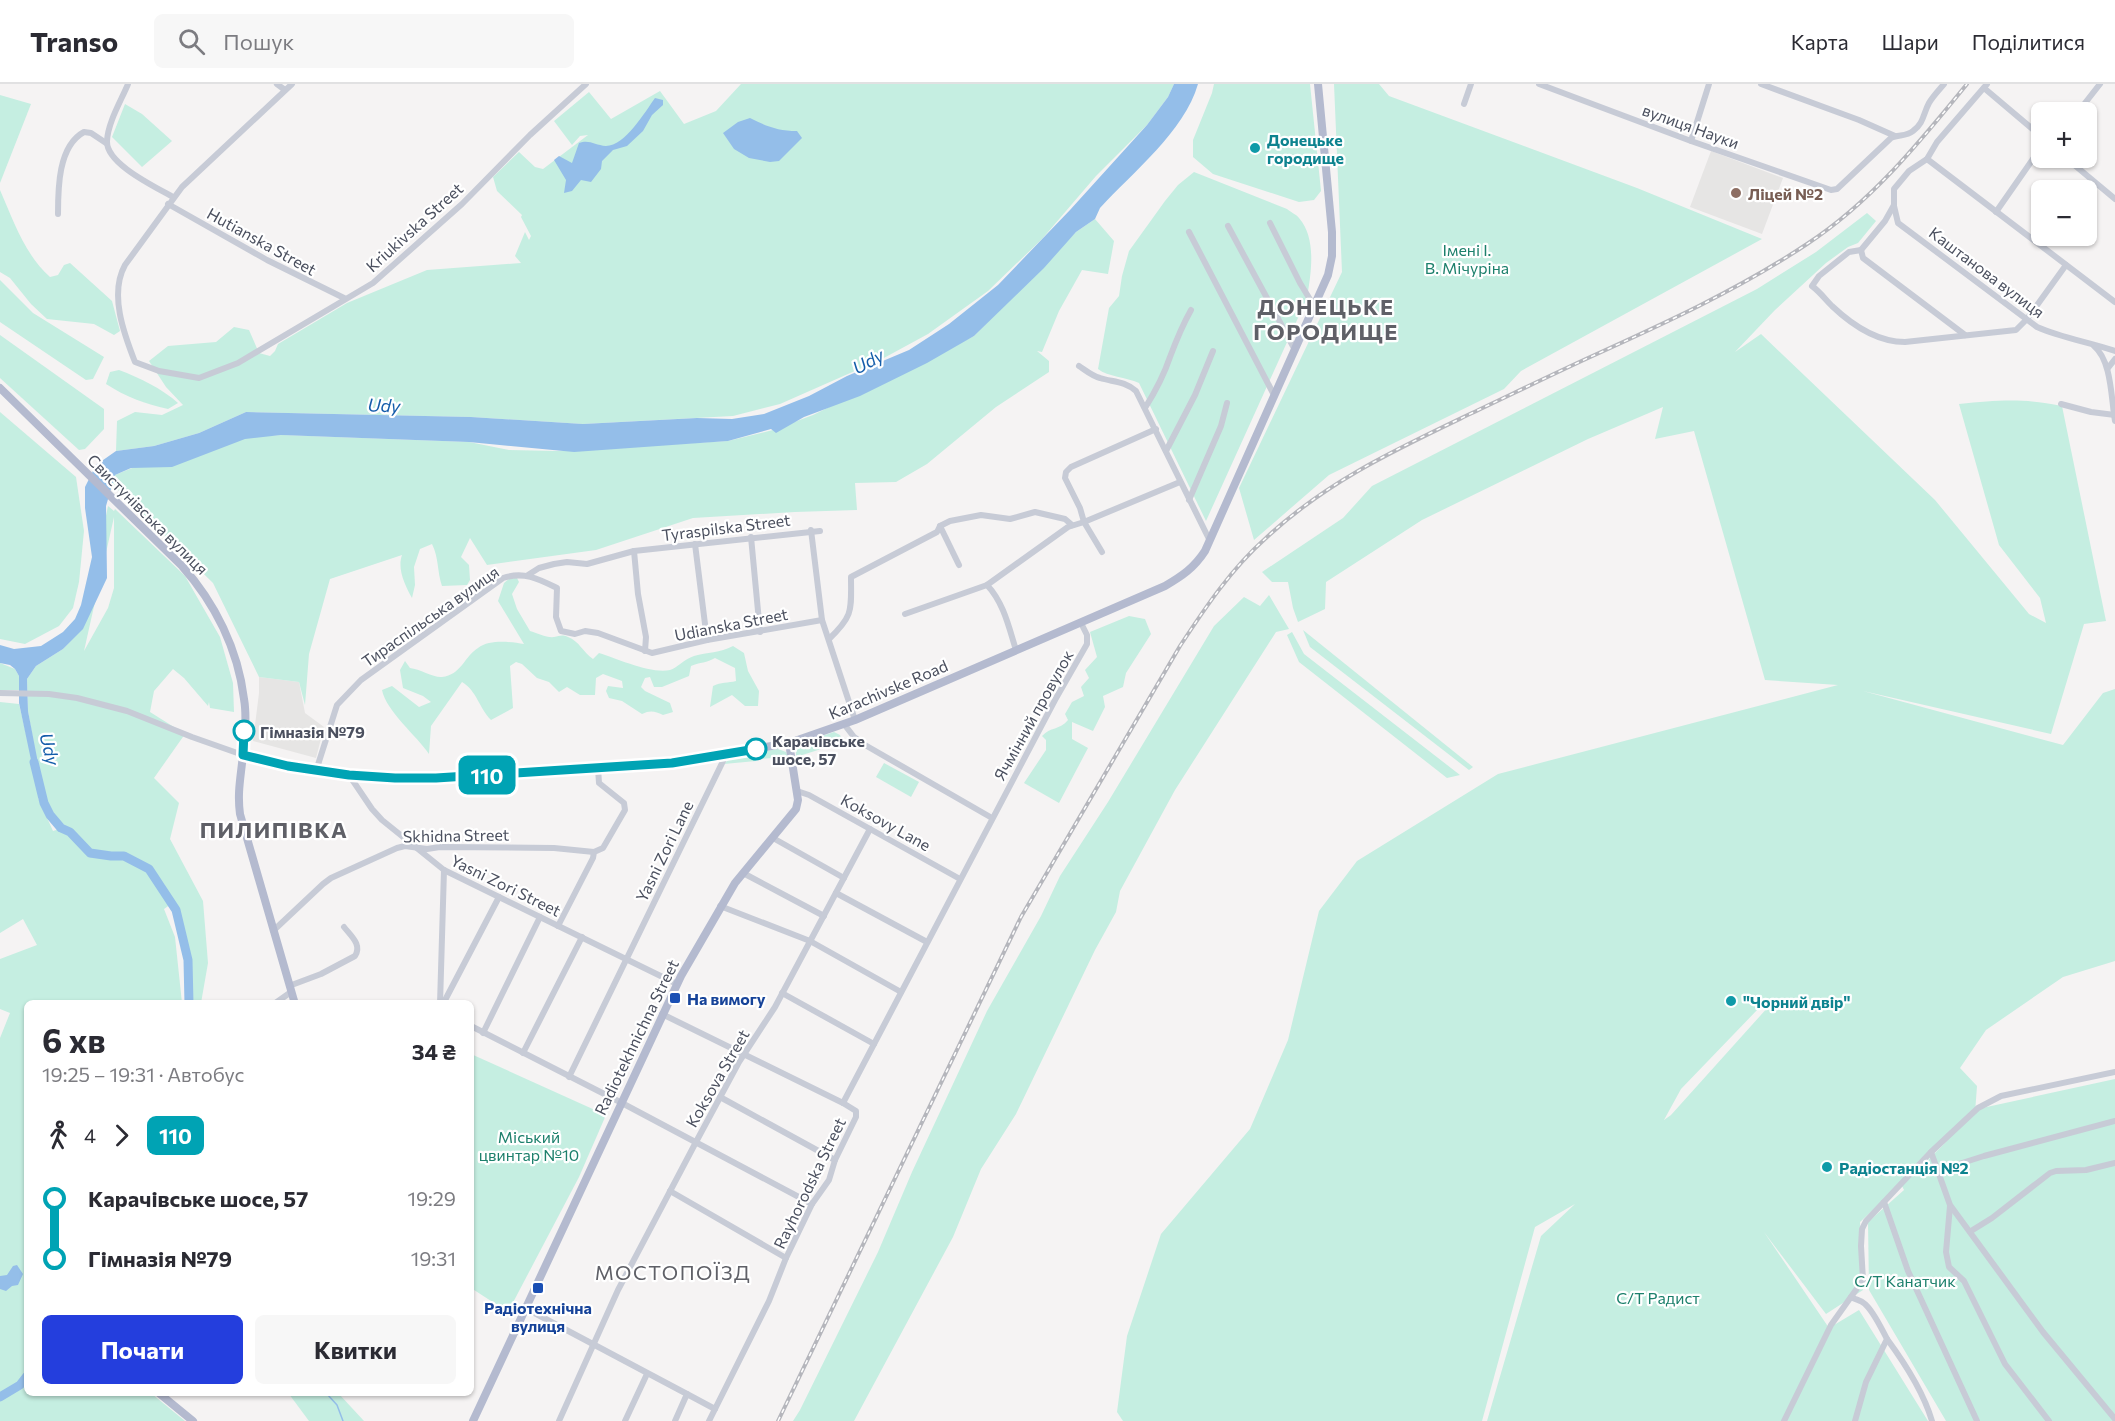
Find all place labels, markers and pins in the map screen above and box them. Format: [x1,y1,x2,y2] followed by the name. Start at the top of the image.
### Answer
[1267,130,1344,167] place label: Донецьке городище
[1248,141,1262,155] marker: Донецьке городище
[1748,184,1823,203] place label: Ліцей №2
[1729,186,1743,200] marker: Ліцей №2
[233,720,255,742] marker: Гімназія №79
[260,722,365,741] place label: Гімназія №79
[772,731,865,768] place label: Карачівське шосе, 57
[745,738,767,760] marker: Карачівське шосе, 57
[687,989,766,1008] place label: На вимогу
[668,991,682,1005] marker: На вимогу
[1743,992,1851,1011] place label: "Чорний двір"
[1724,994,1738,1008] marker: "Чорний двір"
[1839,1158,1969,1177] place label: Радiостанцiя №2
[1820,1160,1834,1174] marker: Радiостанцiя №2
[531,1281,545,1295] marker: Радіотехнічна вулиця
[484,1298,592,1335] place label: Радіотехнічна вулиця

